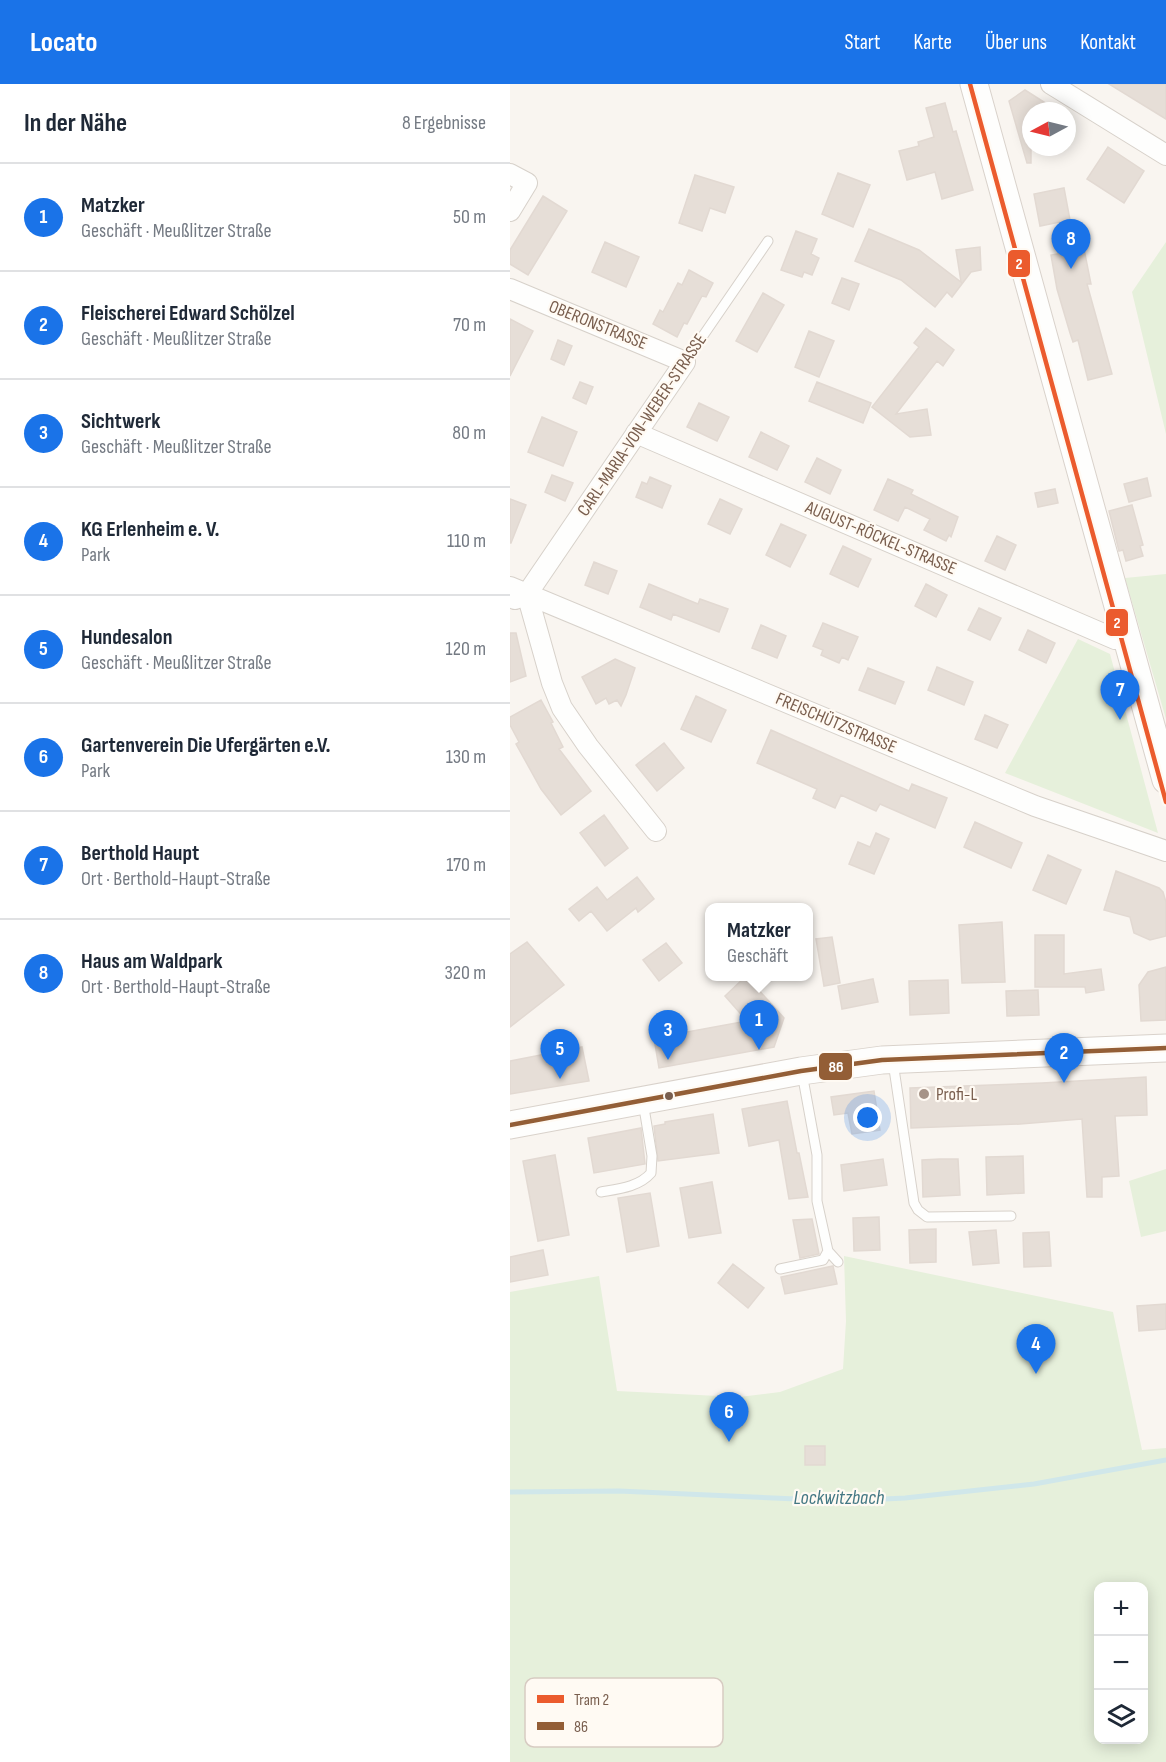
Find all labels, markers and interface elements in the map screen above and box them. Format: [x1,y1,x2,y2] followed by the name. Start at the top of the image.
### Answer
[30,26,97,59] text: Locato
[844,30,881,55] text: Start
[914,30,952,55] text: Karte
[985,30,1047,55] text: Über uns
[1080,30,1136,55] text: Kontakt
[1022,102,1076,156] north arrow
[24,108,127,139] text: In der Nähe
[402,111,486,135] text: 8 Ergebnisse
[81,192,145,219] text: Matzker
[40,205,47,229] text: 1
[453,205,486,229] text: 50 m
[81,219,272,243] text: Geschäft · Meußlitzer Straße
[1052,220,1090,269] pin: 8
[1007,249,1031,278] line badge: 2
[1015,255,1023,274] text: 2
[546,296,650,354] street label: OBERONSTRASSE
[81,300,295,327] text: Fleischerei Edward Schölzel
[39,313,48,337] text: 2
[453,313,486,337] text: 70 m
[81,327,272,351] text: Geschäft · Meußlitzer Straße
[573,330,711,520] street label: CARL-MARIA-VON-WEBER-STRASSE
[81,408,161,435] text: Sichtwerk
[39,421,48,445] text: 3
[452,421,486,445] text: 80 m
[81,435,272,459] text: Geschäft · Meußlitzer Straße
[801,496,960,579] street label: AUGUST-RÖCKEL-STRASSE
[81,516,220,543] text: KG Erlenheim e. V.
[39,529,48,553] text: 4
[447,529,486,553] text: 110 m
[81,543,110,567] text: Park
[1105,608,1129,637] line badge: 2
[1113,614,1121,633] text: 2
[81,624,172,651] text: Hundesalon
[39,637,48,661] text: 5
[446,637,486,661] text: 120 m
[81,651,272,675] text: Geschäft · Meußlitzer Straße
[1100,670,1140,720] pin: 7
[773,688,899,758] street label: FREISCHÜTZSTRASSE
[81,732,331,759] text: Gartenverein Die Ufergärten e.V.
[39,745,48,769] text: 6
[446,745,486,769] text: 130 m
[81,759,110,783] text: Park
[81,840,199,867] text: Berthold Haupt
[39,853,48,877] text: 7
[446,853,486,877] text: 170 m
[81,867,271,891] text: Ort · Berthold-Haupt-Straße
[705,903,813,981] popup
[727,917,791,944] text: Matzker
[727,944,788,968] text: Geschäft
[81,948,223,975] text: Haus am Waldpark
[39,961,48,985] text: 8
[444,961,486,985] text: 320 m
[81,975,271,999] text: Ort · Berthold-Haupt-Straße
[740,1000,778,1050] pin: 1
[648,1010,688,1060] pin: 3
[541,1030,580,1079] pin: 5
[1044,1034,1084,1083] pin: 2
[818,1052,853,1081] line badge: 86
[828,1058,844,1077] text: 86
[936,1084,977,1105] place label: Profi-L
[917,1087,931,1101] marker: Profi-L
[663,1090,675,1102] unlabelled marker
[853,1103,882,1132] your location
[1016,1324,1056,1374] pin: 4
[710,1392,748,1442] pin: 6
[794,1486,884,1510] water label: Lockwitzbach
[1094,1582,1148,1744] map controls
[1094,1582,1148,1636] button: +
[1094,1636,1148,1690] button: −
[525,1678,723,1747] legend
[1094,1690,1148,1744] button: layers
[574,1691,609,1710] text: Tram 2
[574,1718,588,1737] text: 86

